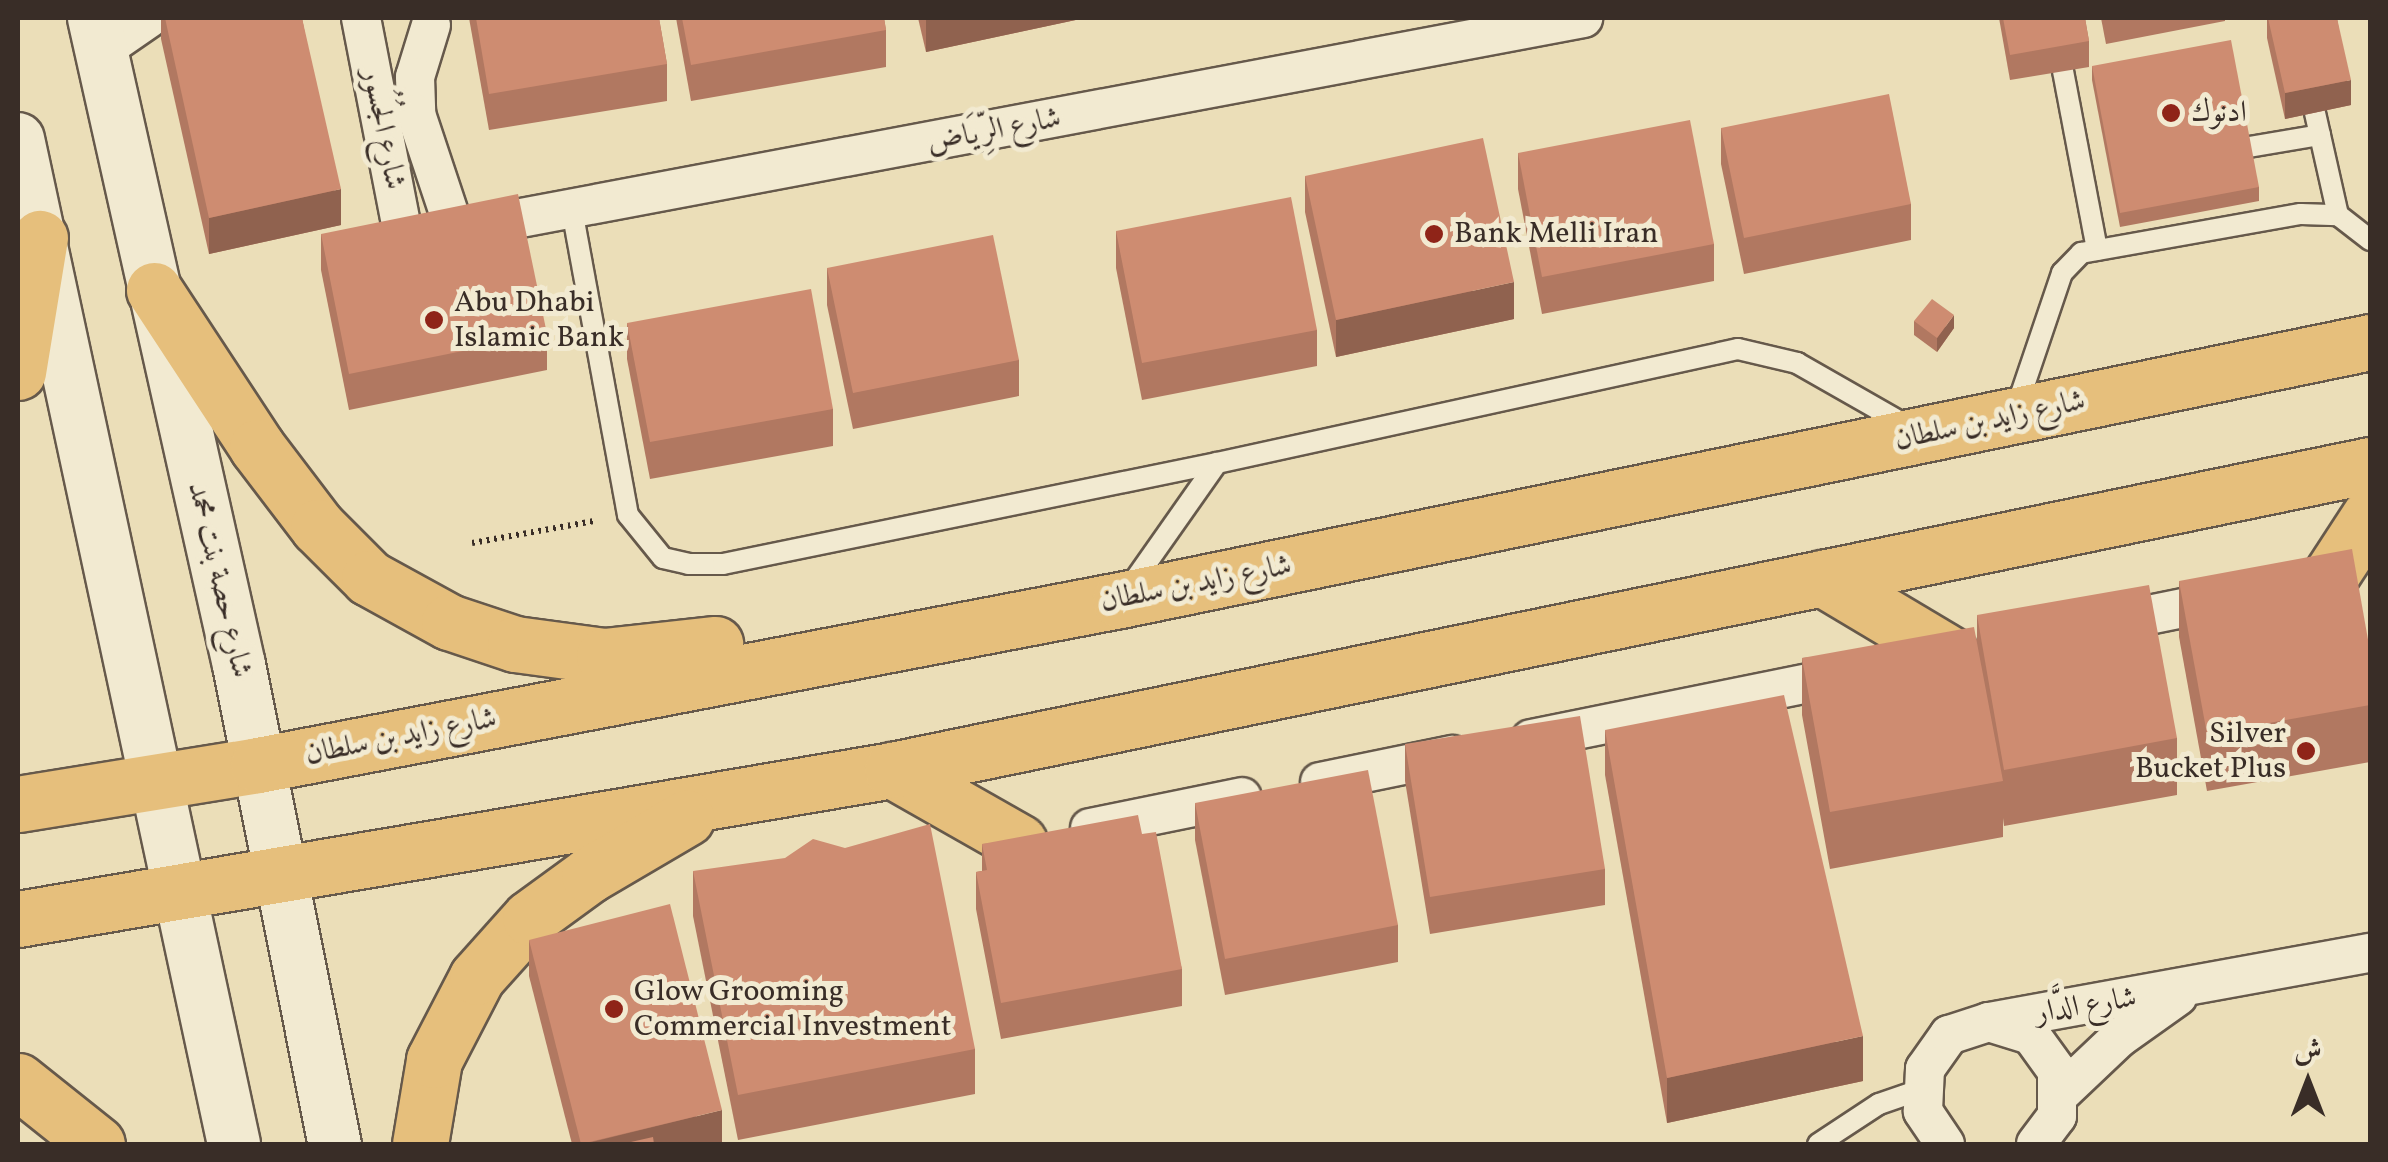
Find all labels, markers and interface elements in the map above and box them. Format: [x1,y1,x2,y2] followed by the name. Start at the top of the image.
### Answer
[354,65,412,193] street label: شارع الجُسُور
[2191,95,2247,131] place label: ادنوك
[924,100,1064,162] street label: شارع الرِّيَاض
[2160,102,2182,124] marker: ادنوك
[1454,216,1658,252] place label: Bank Melli Iran
[1423,223,1445,245] marker: Bank Melli Iran
[454,285,624,356] place label: Abu Dhabi Islamic Bank
[423,309,445,331] marker: Abu Dhabi Islamic Bank
[1891,383,2089,459] street label: شارع زايد بن سلطان
[179,479,259,681] street label: شارع حصة بنت محمد
[1097,548,1295,620] street label: شارع زايد بن سلطان
[302,701,500,773] street label: شارع زايد بن سلطان
[2135,716,2286,786] place label: Silver Bucket Plus
[2295,740,2317,762] marker: Silver Bucket Plus
[634,974,951,1044] place label: Glow Grooming Commercial Investment
[2033,980,2139,1032] street label: شارع الدَّار
[603,998,625,1020] marker: Glow Grooming Commercial Investment
[2258,1032,2358,1132] north arrow
[2294,1032,2322,1071] text: ش

